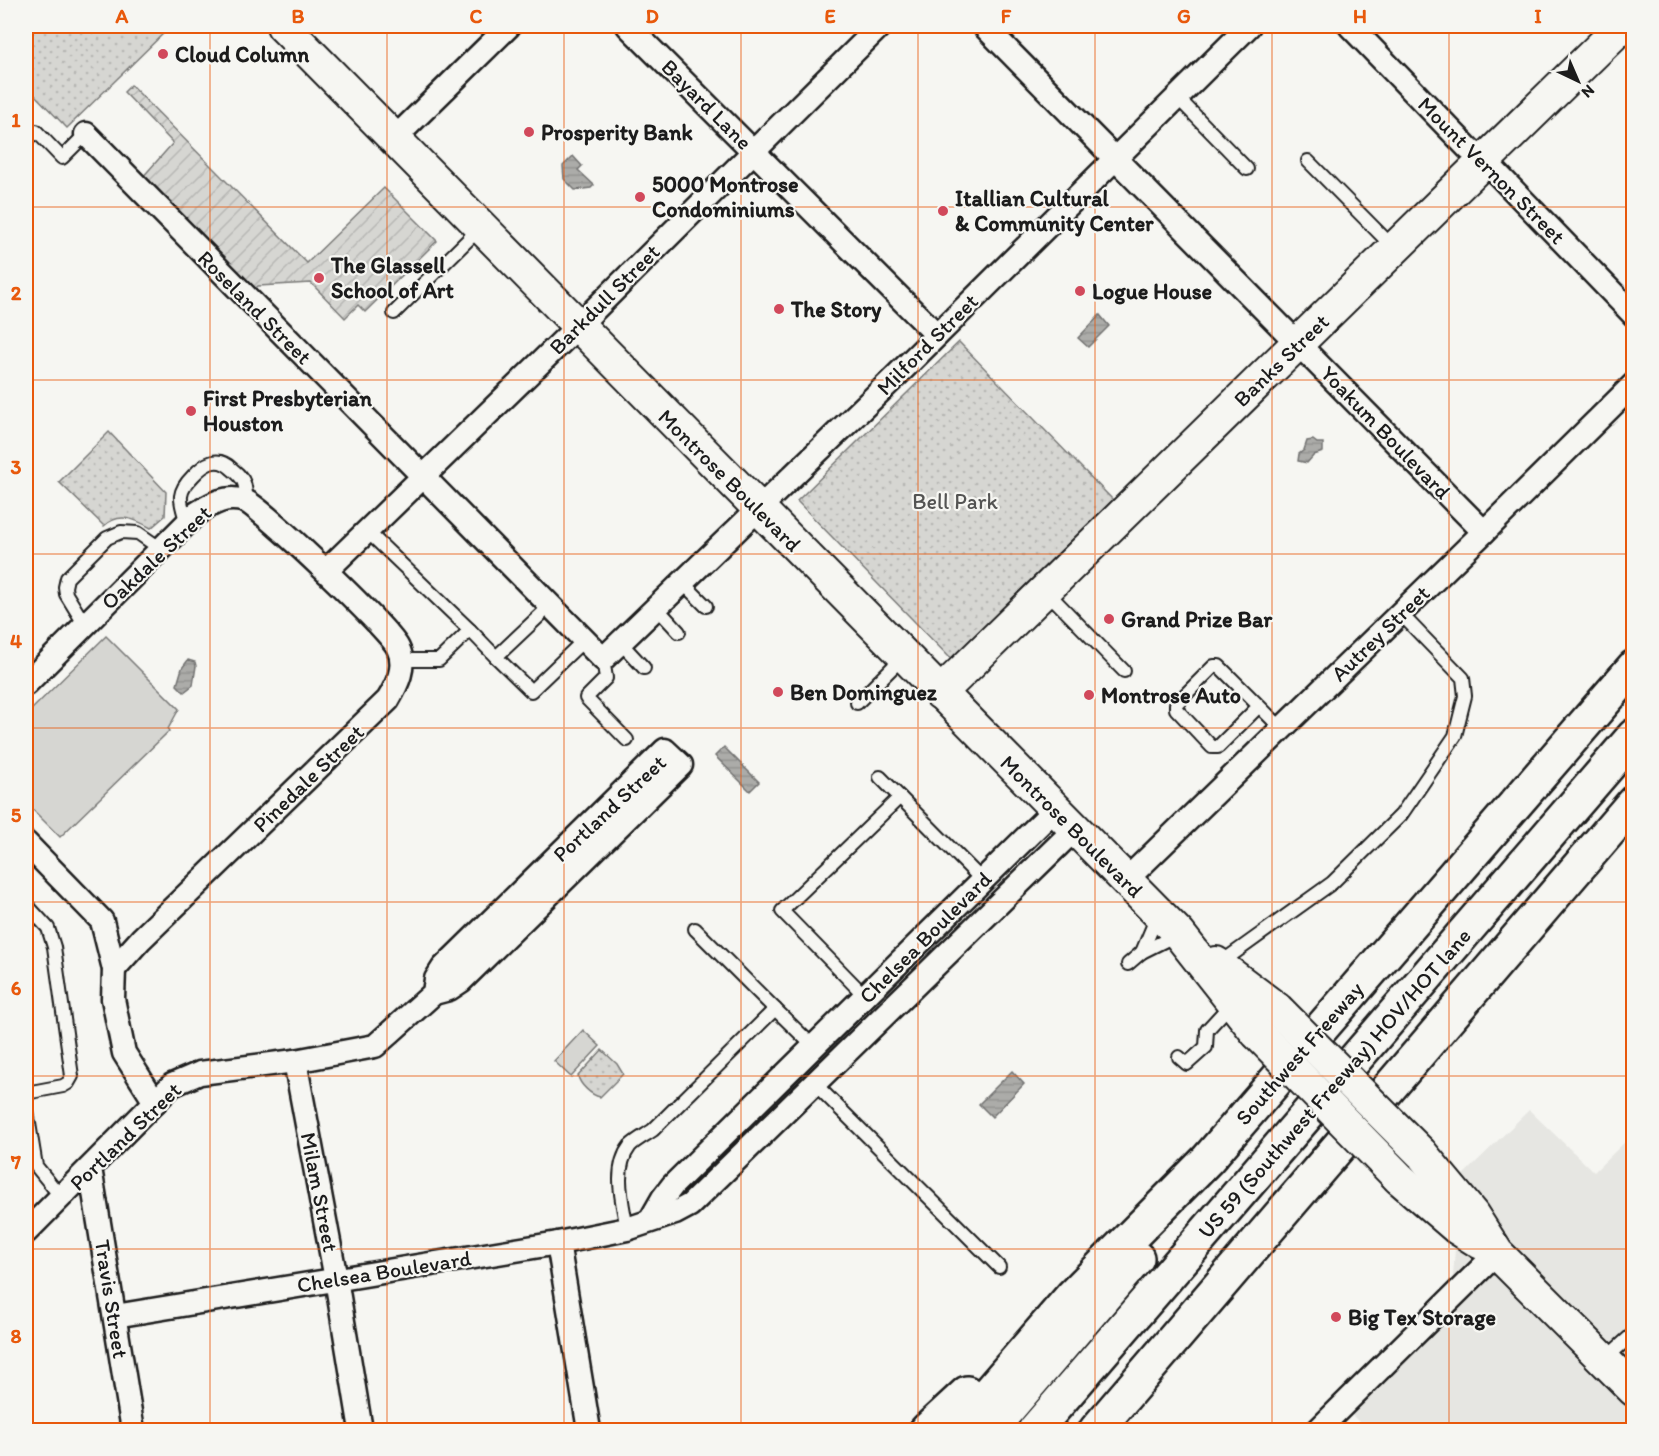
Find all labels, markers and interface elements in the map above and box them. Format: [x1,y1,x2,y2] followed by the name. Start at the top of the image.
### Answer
[115,4,129,28] text: A
[292,4,305,28] text: B
[470,4,483,28] text: C
[645,4,659,28] text: D
[824,4,836,28] text: E
[1001,4,1012,28] text: F
[1177,4,1191,28] text: G
[1353,4,1367,28] text: H
[1534,4,1542,28] text: I
[175,41,310,68] place label: Cloud Column
[156,47,170,61] marker: Cloud Column
[1548,51,1608,111] north arrow
[656,53,758,155] street label: Bayard Lane
[1578,81,1599,102] text: N
[1412,91,1571,250] street label: Mount Vernon Street
[11,108,21,132] text: 1
[541,119,693,146] place label: Prosperity Bank
[522,125,536,139] marker: Prosperity Bank
[652,171,799,223] place label: 5000 Montrose Condominiums
[955,185,1154,237] place label: Itallian Cultural & Community Center
[633,190,647,204] marker: 5000 Montrose Condominiums
[936,204,950,218] marker: Itallian Cultural & Community Center
[543,238,665,360] street label: Barkdull Street
[192,245,317,370] street label: Roseland Street
[330,252,454,304] place label: The Glassell School of Art
[312,271,326,285] marker: The Glassell School of Art
[1092,278,1213,305] place label: Logue House
[11,281,22,305] text: 2
[1073,284,1087,298] marker: Logue House
[871,288,984,401] street label: Milford Street
[790,296,882,323] place label: The Story
[772,302,786,316] marker: The Story
[1228,308,1335,413] street label: Banks Street
[1315,360,1456,505] street label: Yoakum Boulevard
[203,385,373,437] place label: First Presbyterian Houston
[653,403,807,558] street label: Montrose Boulevard
[184,404,198,418] marker: First Presbyterian Houston
[11,455,22,479] text: 3
[912,488,998,515] park label: Bell Park
[96,499,217,615] street label: Oakdale Street
[1325,580,1435,687] street label: Autrey Street
[1121,606,1273,633] place label: Grand Prize Bar
[1102,612,1116,626] marker: Grand Prize Bar
[10,629,22,653] text: 4
[790,679,938,706] place label: Ben Dominguez
[1101,682,1241,709] place label: Montrose Auto
[771,685,785,699] marker: Ben Dominguez
[1082,688,1096,702] marker: Montrose Auto
[247,719,370,838] street label: Pinedale Street
[547,749,672,868] street label: Portland Street
[995,749,1149,904] street label: Montrose Boulevard
[11,803,22,827] text: 5
[853,865,997,1009] street label: Chelsea Boulevard
[1192,923,1477,1244] street label: US 59 (Southwest Freeway) HOV/HOT lane
[11,976,22,1000] text: 6
[1230,976,1370,1131] street label: Southwest Freeway
[64,1076,187,1196] street label: Portland Street
[295,1130,344,1254] street label: Milam Street
[10,1150,21,1174] text: 7
[89,1238,134,1360] street label: Travis Street
[295,1244,473,1299] street label: Chelsea Boulevard
[1348,1304,1496,1331] place label: Big Tex Storage
[1329,1310,1343,1324] marker: Big Tex Storage
[11,1324,22,1348] text: 8

